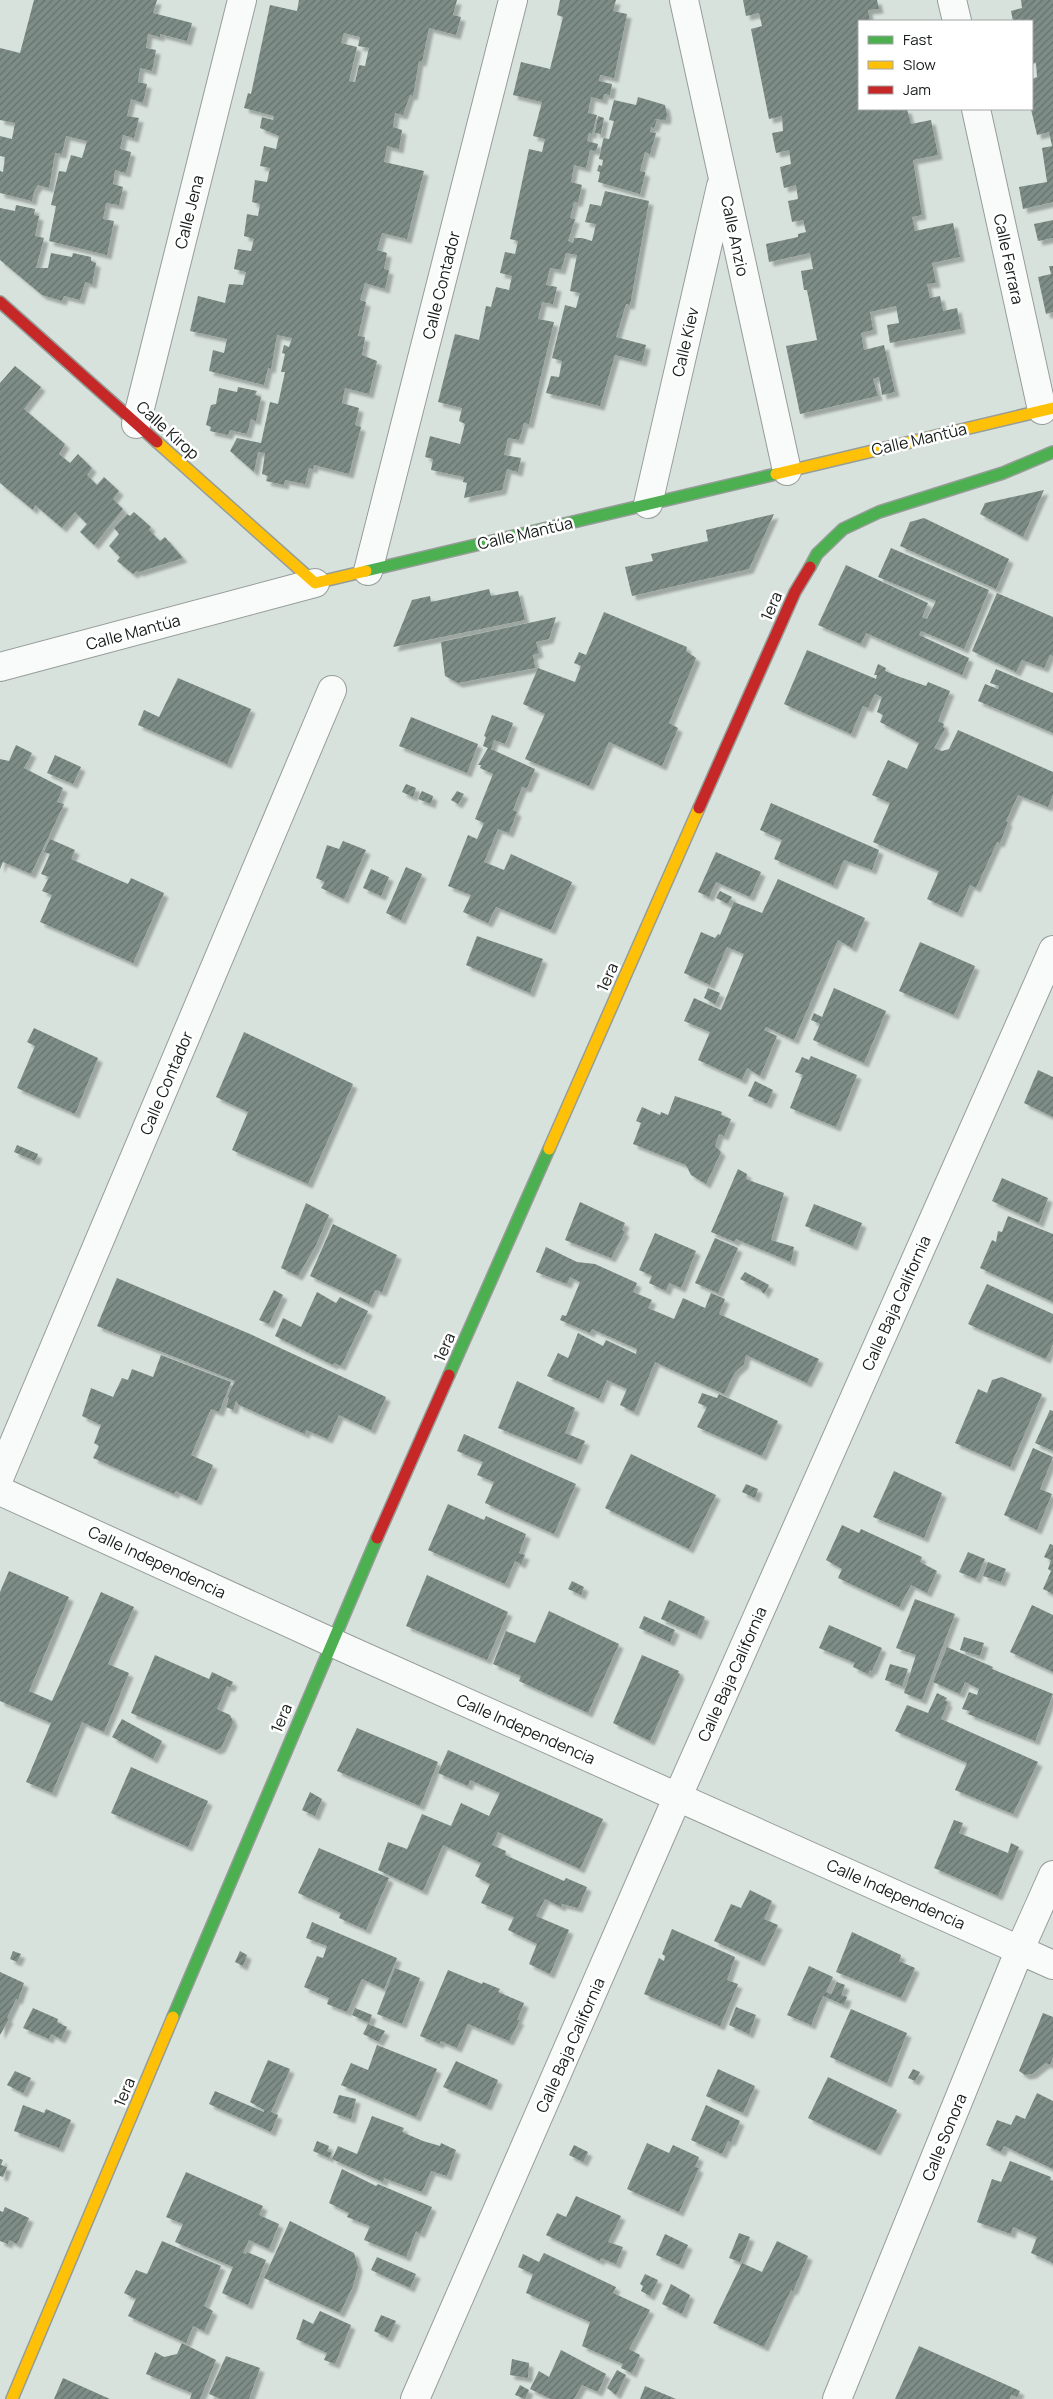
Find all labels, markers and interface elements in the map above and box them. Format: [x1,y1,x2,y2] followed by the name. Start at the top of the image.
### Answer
[858,20,1033,110] legend
[903,29,932,50] text: Fast
[903,54,936,75] text: Slow
[903,79,931,100] text: Jam
[169,173,209,251] street label: Calle Jena
[716,194,754,278] street label: Calle Anzio
[989,212,1029,306] street label: Calle Ferrara
[417,228,465,341] street label: Calle Contador
[666,305,704,379] street label: Calle Kiev
[132,396,204,464] street label: Calle Kirop
[869,417,969,461] street label: Calle Mantúa
[475,511,575,555] street label: Calle Mantúa
[755,588,787,624] street label: 1era
[83,609,183,655] street label: Calle Mantúa
[591,959,623,995] street label: 1era
[134,1028,198,1138] street label: Calle Contador
[856,1232,936,1374] street label: Calle Baja California
[428,1329,460,1365] street label: 1era
[85,1520,229,1604] street label: Calle Independencia
[692,1603,772,1745] street label: Calle Baja California
[453,1689,599,1769] street label: Calle Independencia
[265,1700,297,1736] street label: 1era
[823,1854,969,1934] street label: Calle Independencia
[530,1974,610,2116] street label: Calle Baja California
[108,2074,140,2110] street label: 1era
[916,2090,972,2184] street label: Calle Sonora

